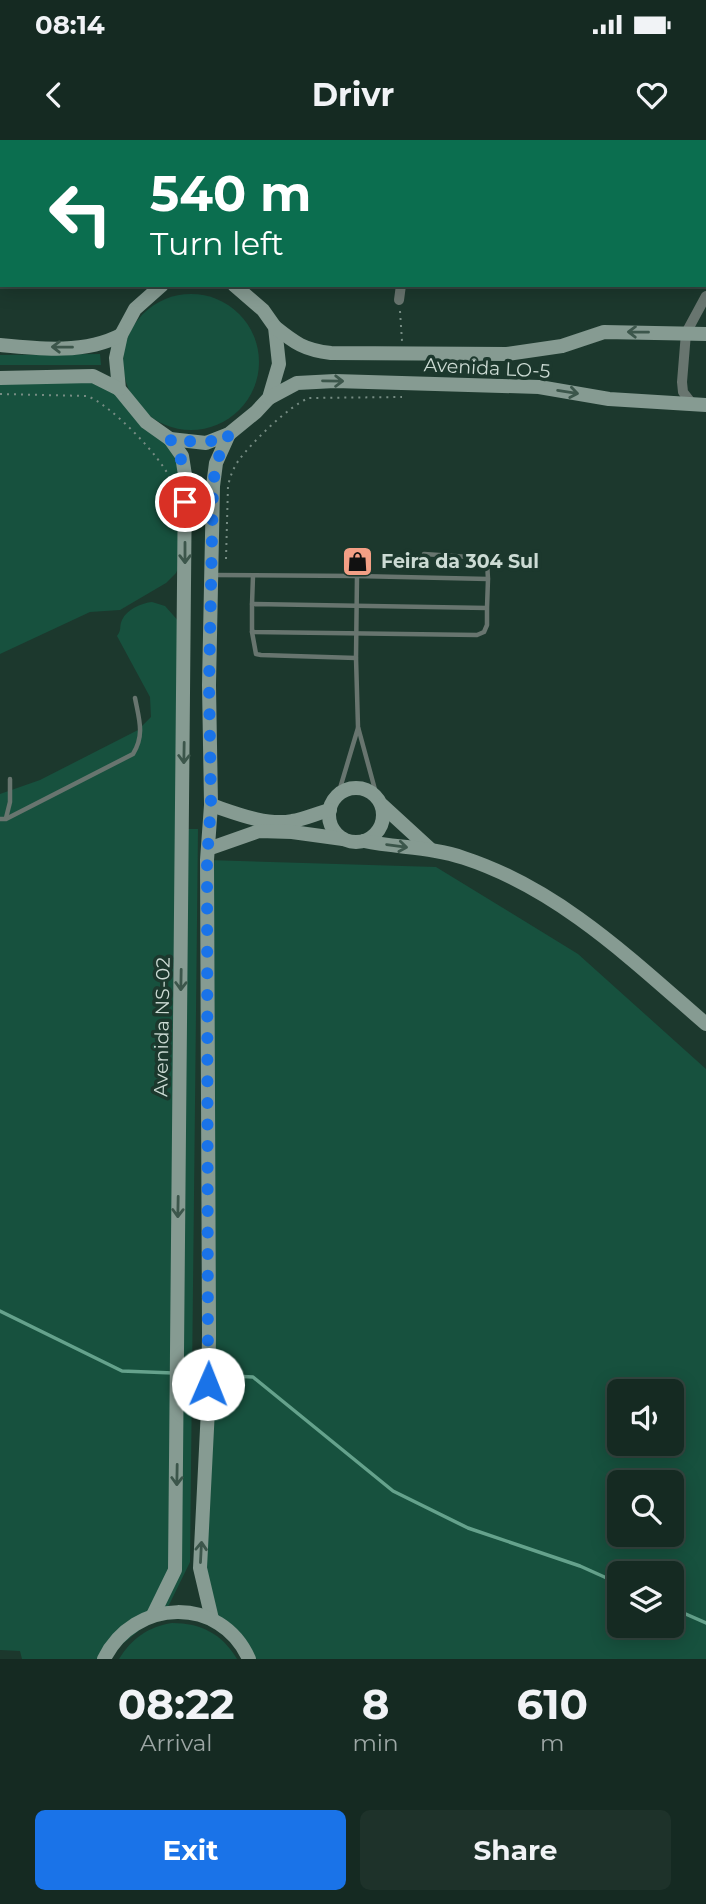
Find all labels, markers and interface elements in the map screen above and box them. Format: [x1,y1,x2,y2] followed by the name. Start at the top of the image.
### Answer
[35,9,105,41] text: 08:14
[312,75,394,114] text: Drivr
[35,76,73,114] icon: back
[633,76,671,114] icon: heart
[150,164,311,223] text: 540 m
[35,168,126,259] icon: left
[150,224,284,263] text: Turn left
[627,326,650,339] one-way arrow
[51,340,74,354] one-way arrow
[423,353,551,383] street label: Avenida LO-5
[321,374,344,388] one-way arrow
[556,386,578,399] one-way arrow
[155,472,215,532] pin
[166,483,204,521] icon: arrive
[178,541,192,564] one-way arrow
[341,544,375,578] shop icon: Feira da 304 Sul
[381,550,539,573] place label: Feira da 304 Sul
[177,741,191,764] one-way arrow
[385,840,408,853] one-way arrow
[149,957,175,1097] street label: Avenida NS-02
[175,968,188,991] one-way arrow
[172,1196,185,1219] one-way arrow
[171,1347,245,1421] position arrow
[607,1379,684,1638] map controls
[607,1379,684,1456] button: sound
[170,1463,183,1486] one-way arrow
[607,1470,684,1547] button: search
[194,1541,207,1564] one-way arrow
[607,1561,684,1638] button: layers
[118,1678,235,1730] text: 08:22
[362,1678,389,1730] text: 8
[516,1678,588,1730] text: 610
[140,1729,212,1757] text: Arrival
[352,1729,399,1757] text: min
[540,1729,564,1757] text: m
[35,1810,346,1890] button: Exit
[360,1810,671,1890] button: Share

